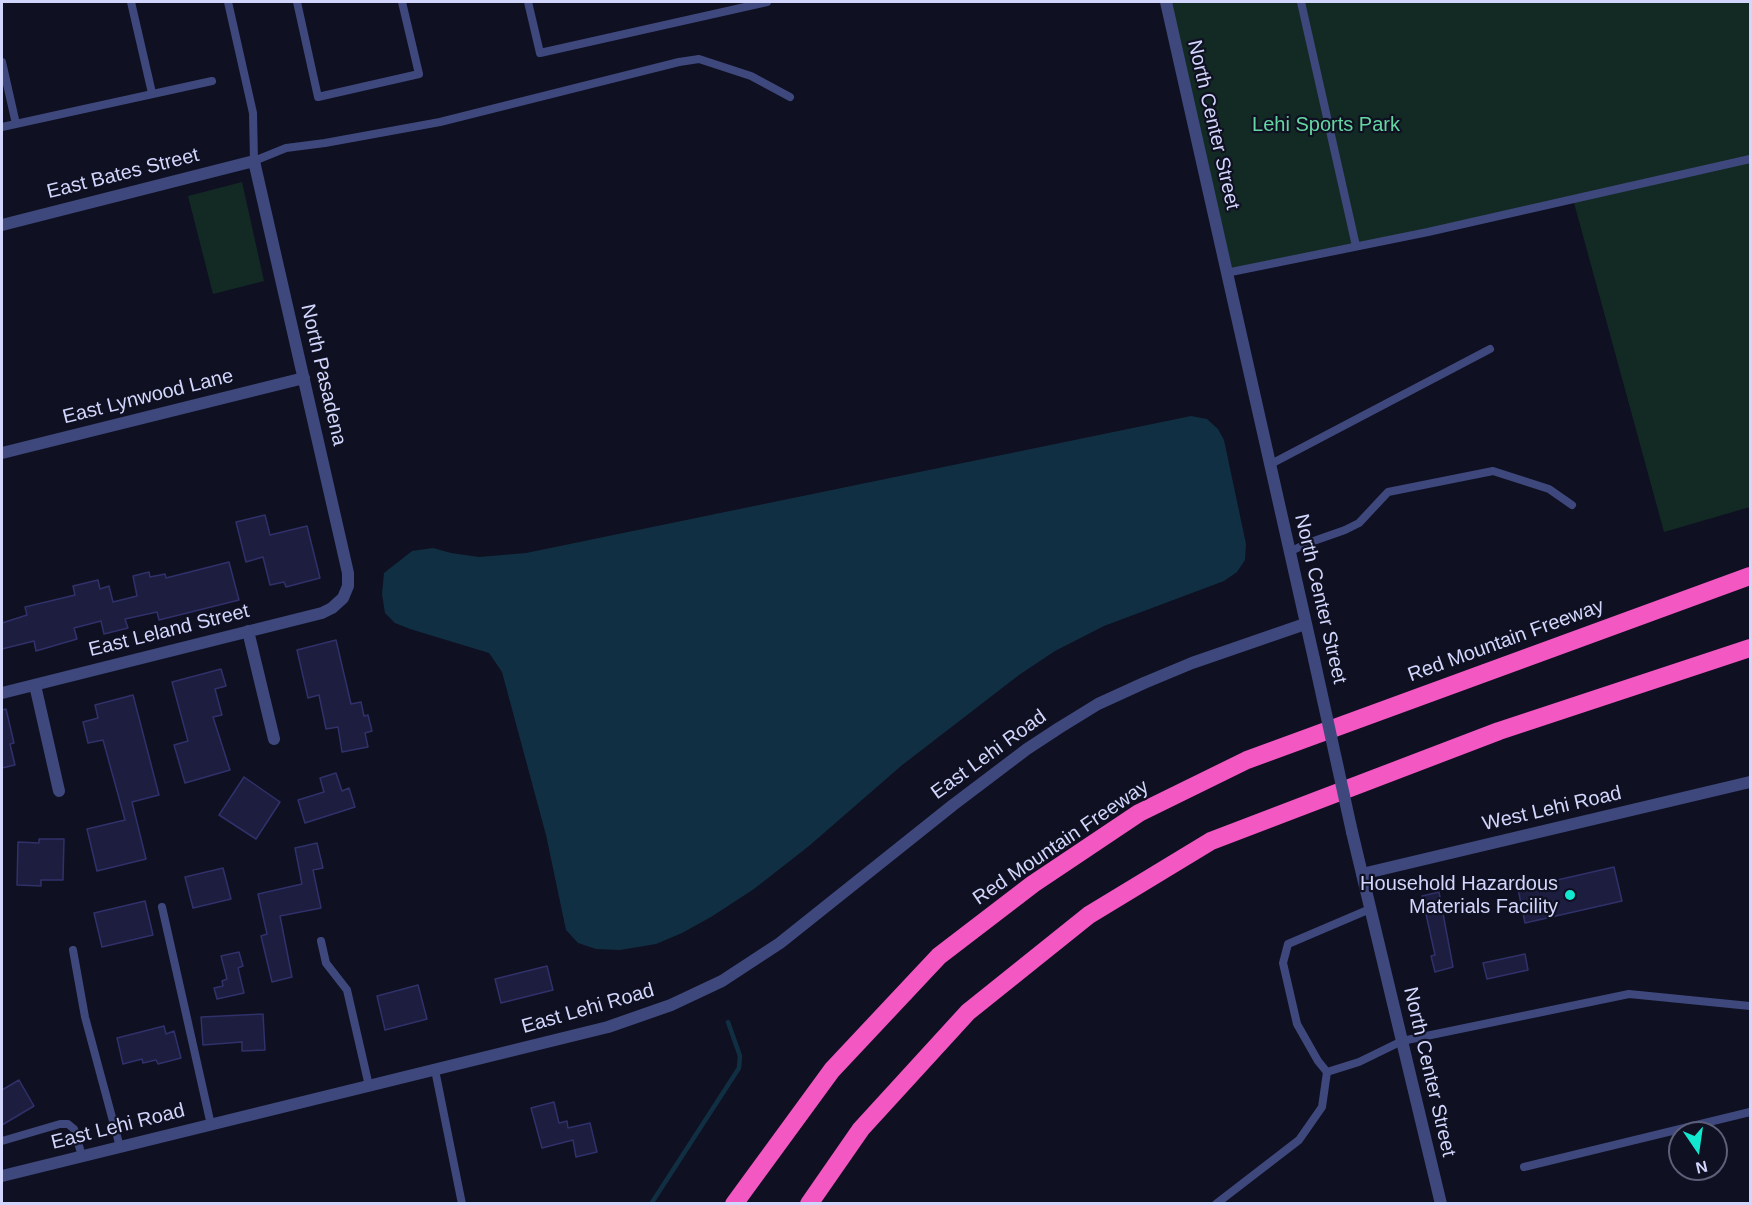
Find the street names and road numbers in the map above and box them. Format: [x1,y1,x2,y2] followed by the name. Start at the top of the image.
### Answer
[1182,38,1244,212] street label: North Center Street
[45,144,201,204] street label: East Bates Street
[295,302,351,448] street label: North Pasadena
[60,364,236,430] street label: East Lynwood Lane
[1289,512,1351,686] street label: North Center Street
[1405,594,1607,688] street label: Red Mountain Freeway
[86,599,252,663] street label: East Leland Street
[927,705,1051,805] street label: East Lehi Road
[969,775,1153,911] street label: Red Mountain Freeway
[1480,781,1624,837] street label: West Lehi Road
[519,979,657,1039] street label: East Lehi Road
[1398,985,1460,1159] street label: North Center Street
[49,1099,187,1155] street label: East Lehi Road

